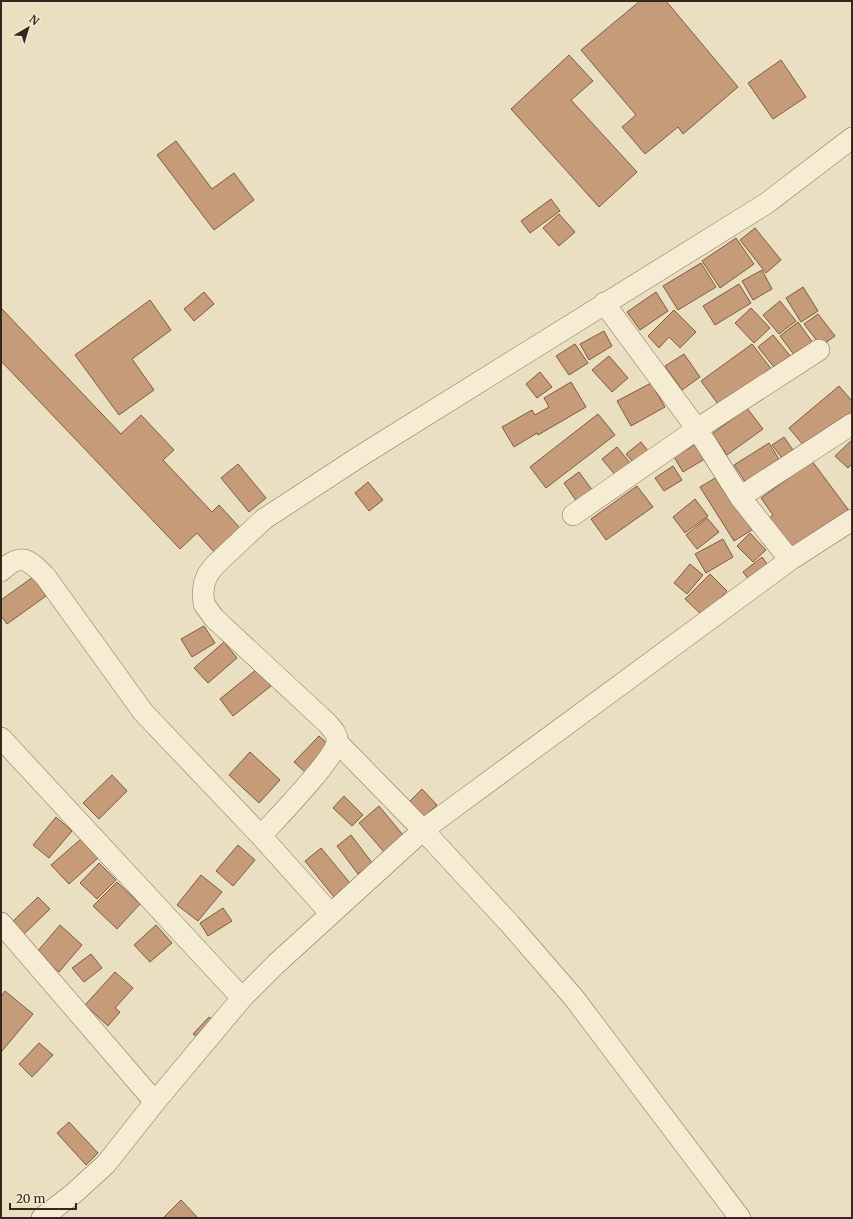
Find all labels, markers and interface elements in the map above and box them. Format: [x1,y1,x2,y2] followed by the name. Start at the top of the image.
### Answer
[8,8,48,48] north arrow
[26,12,42,28] text: N
[10,1185,76,1211] scale bar
[16,1191,45,1206] text: 20 m

